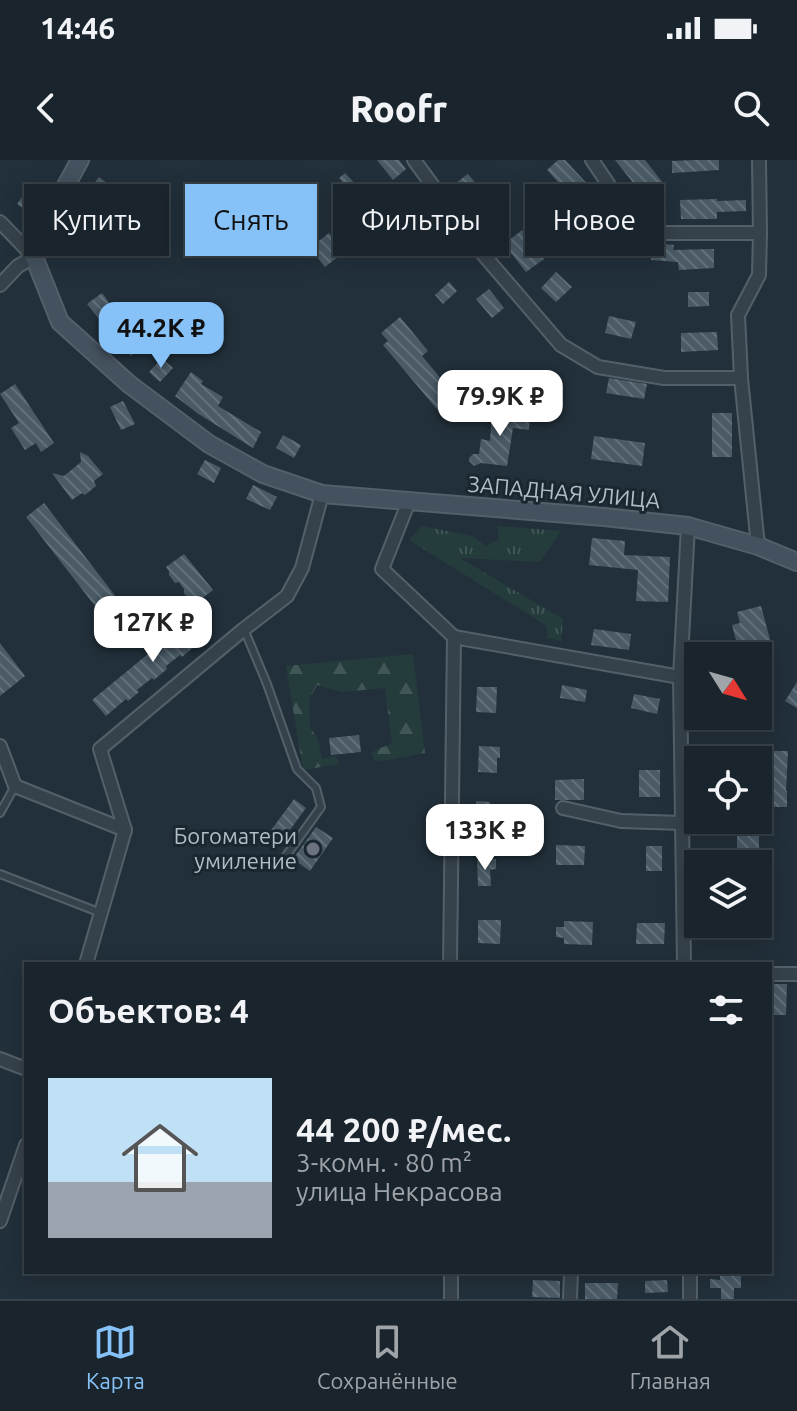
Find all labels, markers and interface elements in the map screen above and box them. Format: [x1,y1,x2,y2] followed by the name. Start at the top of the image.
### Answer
[40,11,115,45] text: 14:46
[24,86,68,130] icon: back
[729,86,773,130] icon: search
[350,88,447,129] text: Roofr
[24,184,169,256] chip: Купить
[185,184,317,256] chip: Снять
[333,184,509,256] chip: Фильтры
[525,184,664,256] chip: Новое
[87,302,235,370] pin: 44.2K ₽
[117,313,205,342] text: 44.2K ₽
[426,370,574,438] pin: 79.9K ₽
[456,381,544,410] text: 79.9K ₽
[467,471,662,512] street label: ЗАПАДНАЯ УЛИЦА
[88,596,218,664] pin: 127K ₽
[112,607,194,636] text: 127K ₽
[684,642,772,730] north arrow
[684,642,772,938] map controls
[684,746,772,834] button: locate
[420,804,550,872] pin: 133K ₽
[444,815,526,844] text: 133K ₽
[174,823,297,873] place label: Богоматери умиление
[304,840,322,858] marker: Богоматери умиление
[684,850,772,938] button: layers
[704,988,748,1032] icon: filters
[48,991,249,1029] text: Объектов: 4
[112,1110,208,1206] icon: home
[296,1110,511,1148] text: 44 200 ₽/мес.
[296,1148,472,1177] text: 3-комн. · 80 m²
[296,1177,503,1206] text: улица Некрасова
[86,1320,145,1393] tab: Карта
[317,1320,458,1393] tab: Сохранённые
[630,1320,711,1393] tab: Главная

